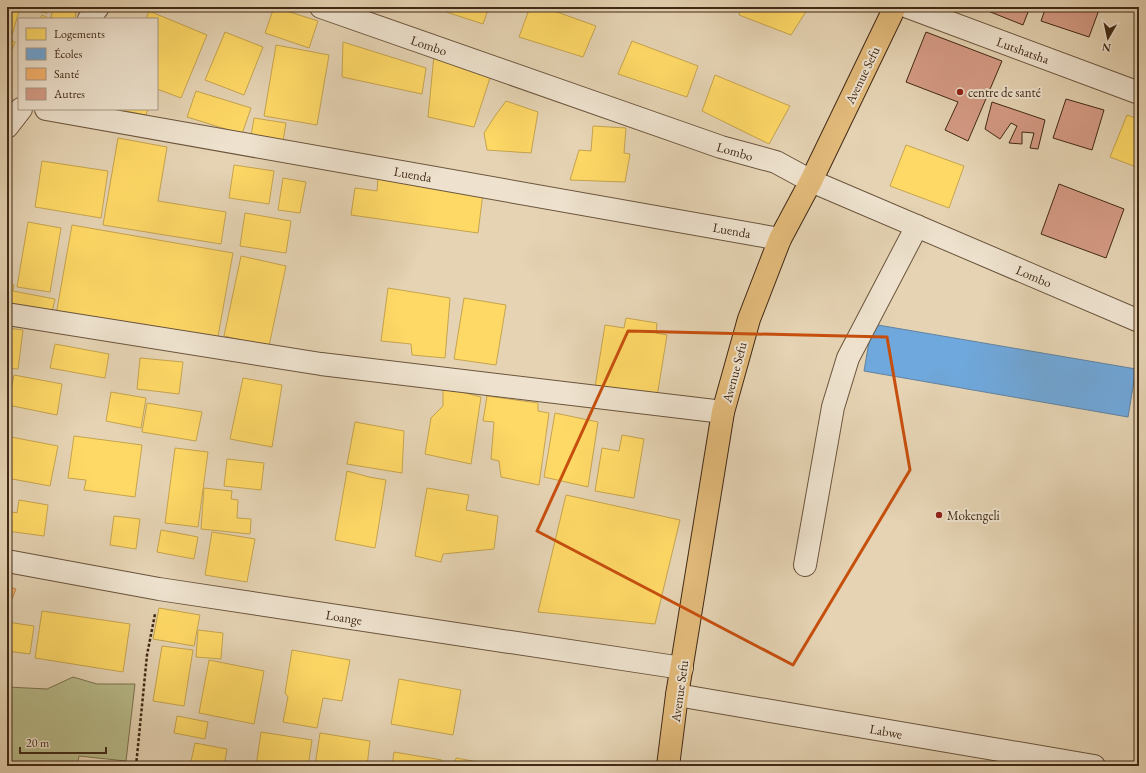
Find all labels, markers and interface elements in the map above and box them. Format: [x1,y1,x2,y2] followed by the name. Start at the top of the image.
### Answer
[18,18,158,110] legend
[1088,18,1128,58] north arrow
[54,26,105,42] text: Logements
[408,31,449,60] street label: Lombo
[994,33,1052,68] street label: Lutshatsha
[1101,40,1112,55] text: N
[841,43,884,108] street label: Avenue Sefu
[54,46,82,62] text: Écoles
[54,66,79,82] text: Santé
[968,84,1041,101] place label: centre de santé
[53,86,85,102] text: Autres
[955,87,965,97] marker: centre de santé
[715,138,755,165] street label: Lombo
[393,163,434,186] street label: Luenda
[712,219,753,242] street label: Luenda
[1013,261,1054,292] street label: Lombo
[718,340,751,405] street label: Avenue Sefu
[947,507,1000,524] place label: Mokengeli
[934,510,944,520] marker: Mokengeli
[325,606,363,629] street label: Loange
[667,659,692,724] street label: Avenue Sefu
[868,720,904,743] street label: Labwe
[20,729,106,755] scale bar
[26,735,50,751] text: 20 m

